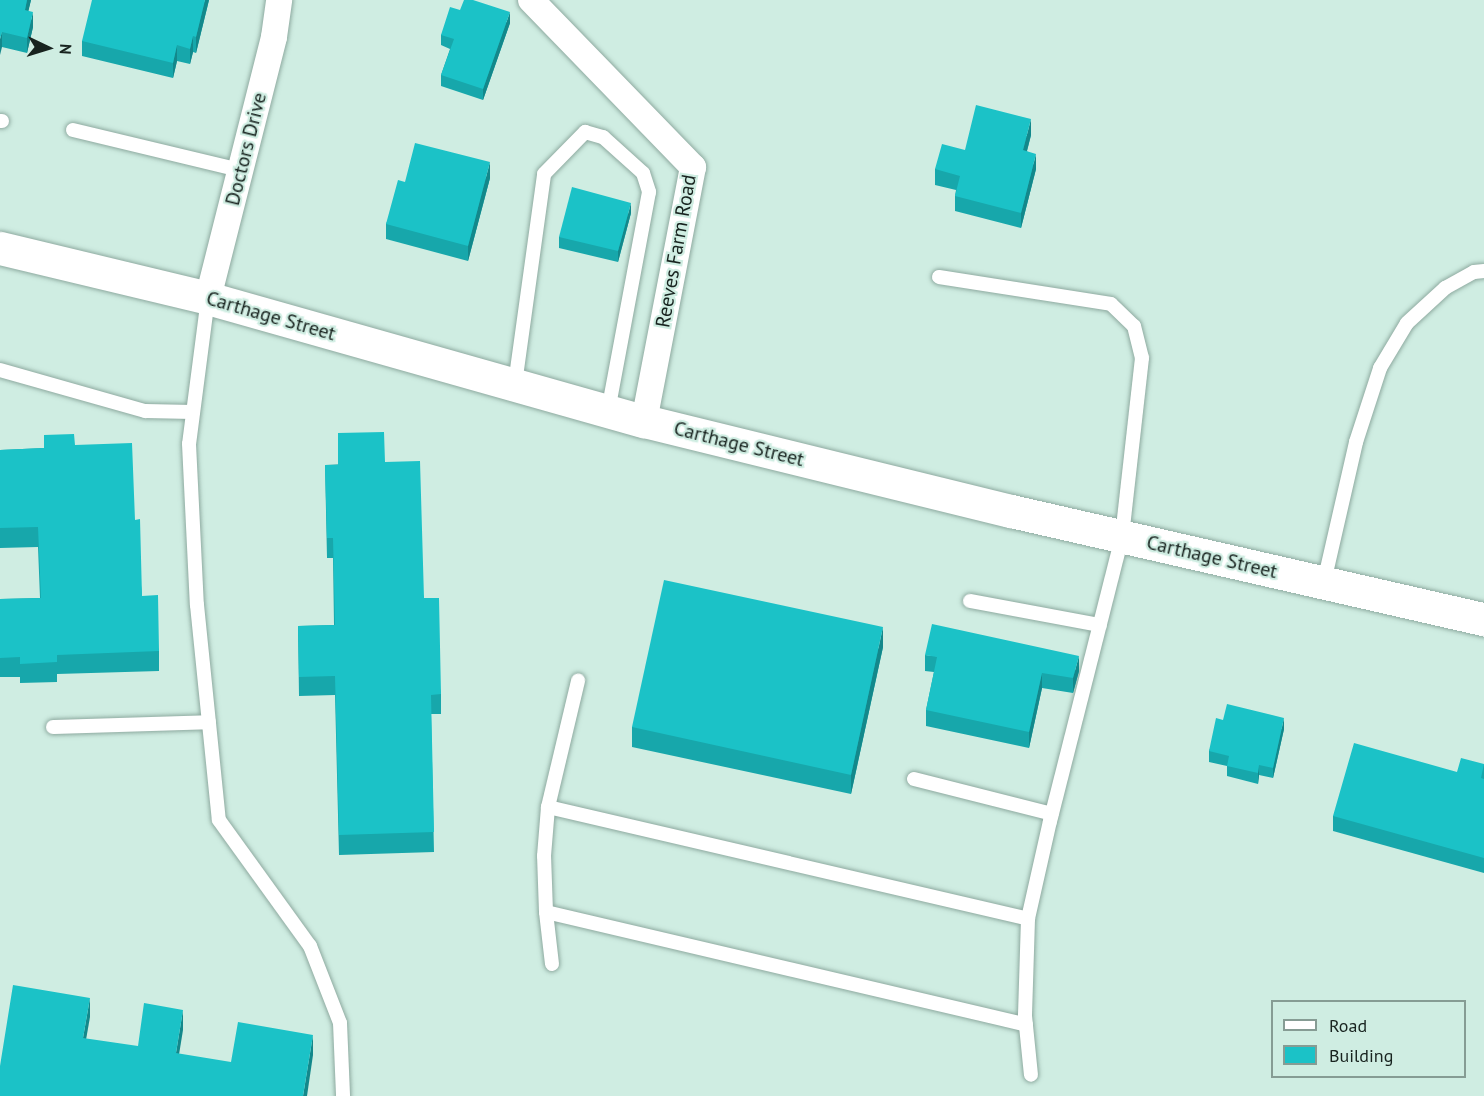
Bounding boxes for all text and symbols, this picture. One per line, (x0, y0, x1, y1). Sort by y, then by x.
north arrow (18, 18, 78, 78)
text: N (56, 43, 76, 55)
street label: Doctors Drive (220, 90, 272, 208)
street label: Reeves Farm Road (651, 173, 701, 329)
street label: Carthage Street (204, 286, 338, 346)
street label: Carthage Street (671, 416, 807, 472)
street label: Carthage Street (1144, 530, 1280, 584)
legend (1271, 1000, 1466, 1078)
text: Road (1329, 1014, 1367, 1037)
text: Building (1329, 1044, 1393, 1067)

